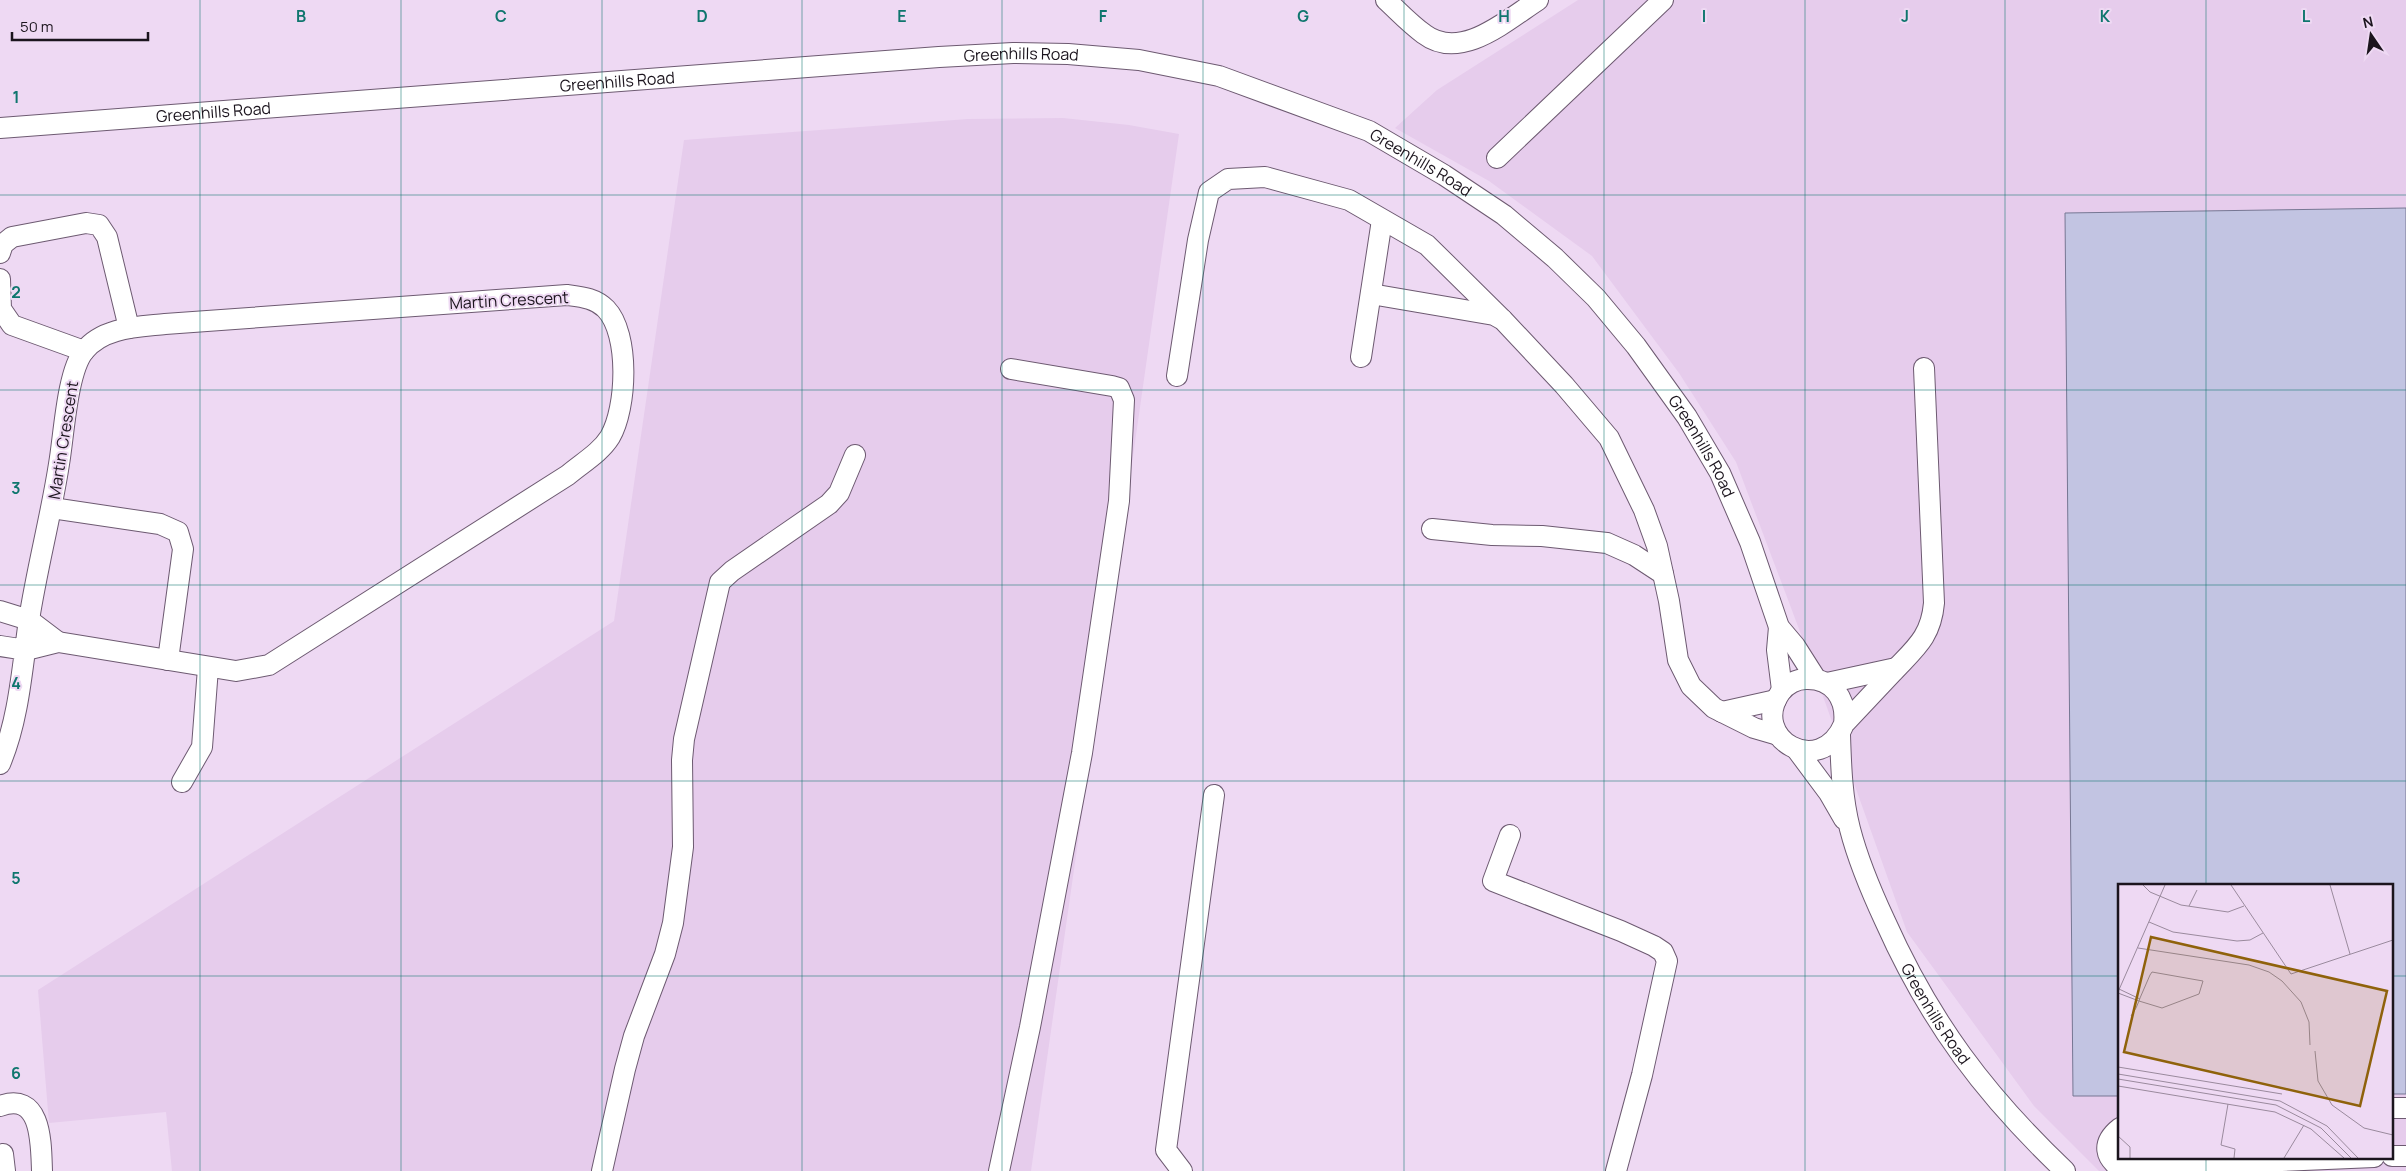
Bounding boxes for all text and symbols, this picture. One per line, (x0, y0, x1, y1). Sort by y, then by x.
text: B (296, 5, 306, 27)
text: C (495, 5, 507, 27)
text: D (696, 5, 708, 27)
text: E (897, 5, 907, 27)
text: F (1099, 5, 1108, 27)
text: G (1297, 5, 1309, 27)
text: H (1498, 5, 1510, 27)
text: I (1702, 5, 1706, 27)
text: J (1901, 5, 1909, 27)
text: K (2100, 5, 2111, 27)
text: L (2302, 5, 2311, 27)
scale bar (12, 10, 149, 42)
north arrow (2346, 10, 2396, 60)
text: N (2361, 11, 2375, 32)
text: 50 m (20, 16, 54, 37)
street label: Greenhills Road (963, 42, 1080, 67)
street label: Greenhills Road (559, 66, 676, 97)
text: 1 (12, 86, 20, 108)
street label: Greenhills Road (155, 97, 272, 127)
street label: Greenhills Road (1366, 123, 1476, 201)
text: 2 (11, 281, 21, 303)
street label: Martin Crescent (449, 286, 569, 314)
street label: Martin Crescent (43, 379, 83, 501)
street label: Greenhills Road (1664, 390, 1740, 501)
text: 3 (11, 477, 21, 499)
text: 4 (11, 672, 21, 694)
text: 5 (11, 867, 21, 889)
inset map (2118, 884, 2394, 1158)
street label: Greenhills Road (1896, 959, 1976, 1069)
text: 6 (11, 1062, 21, 1084)

